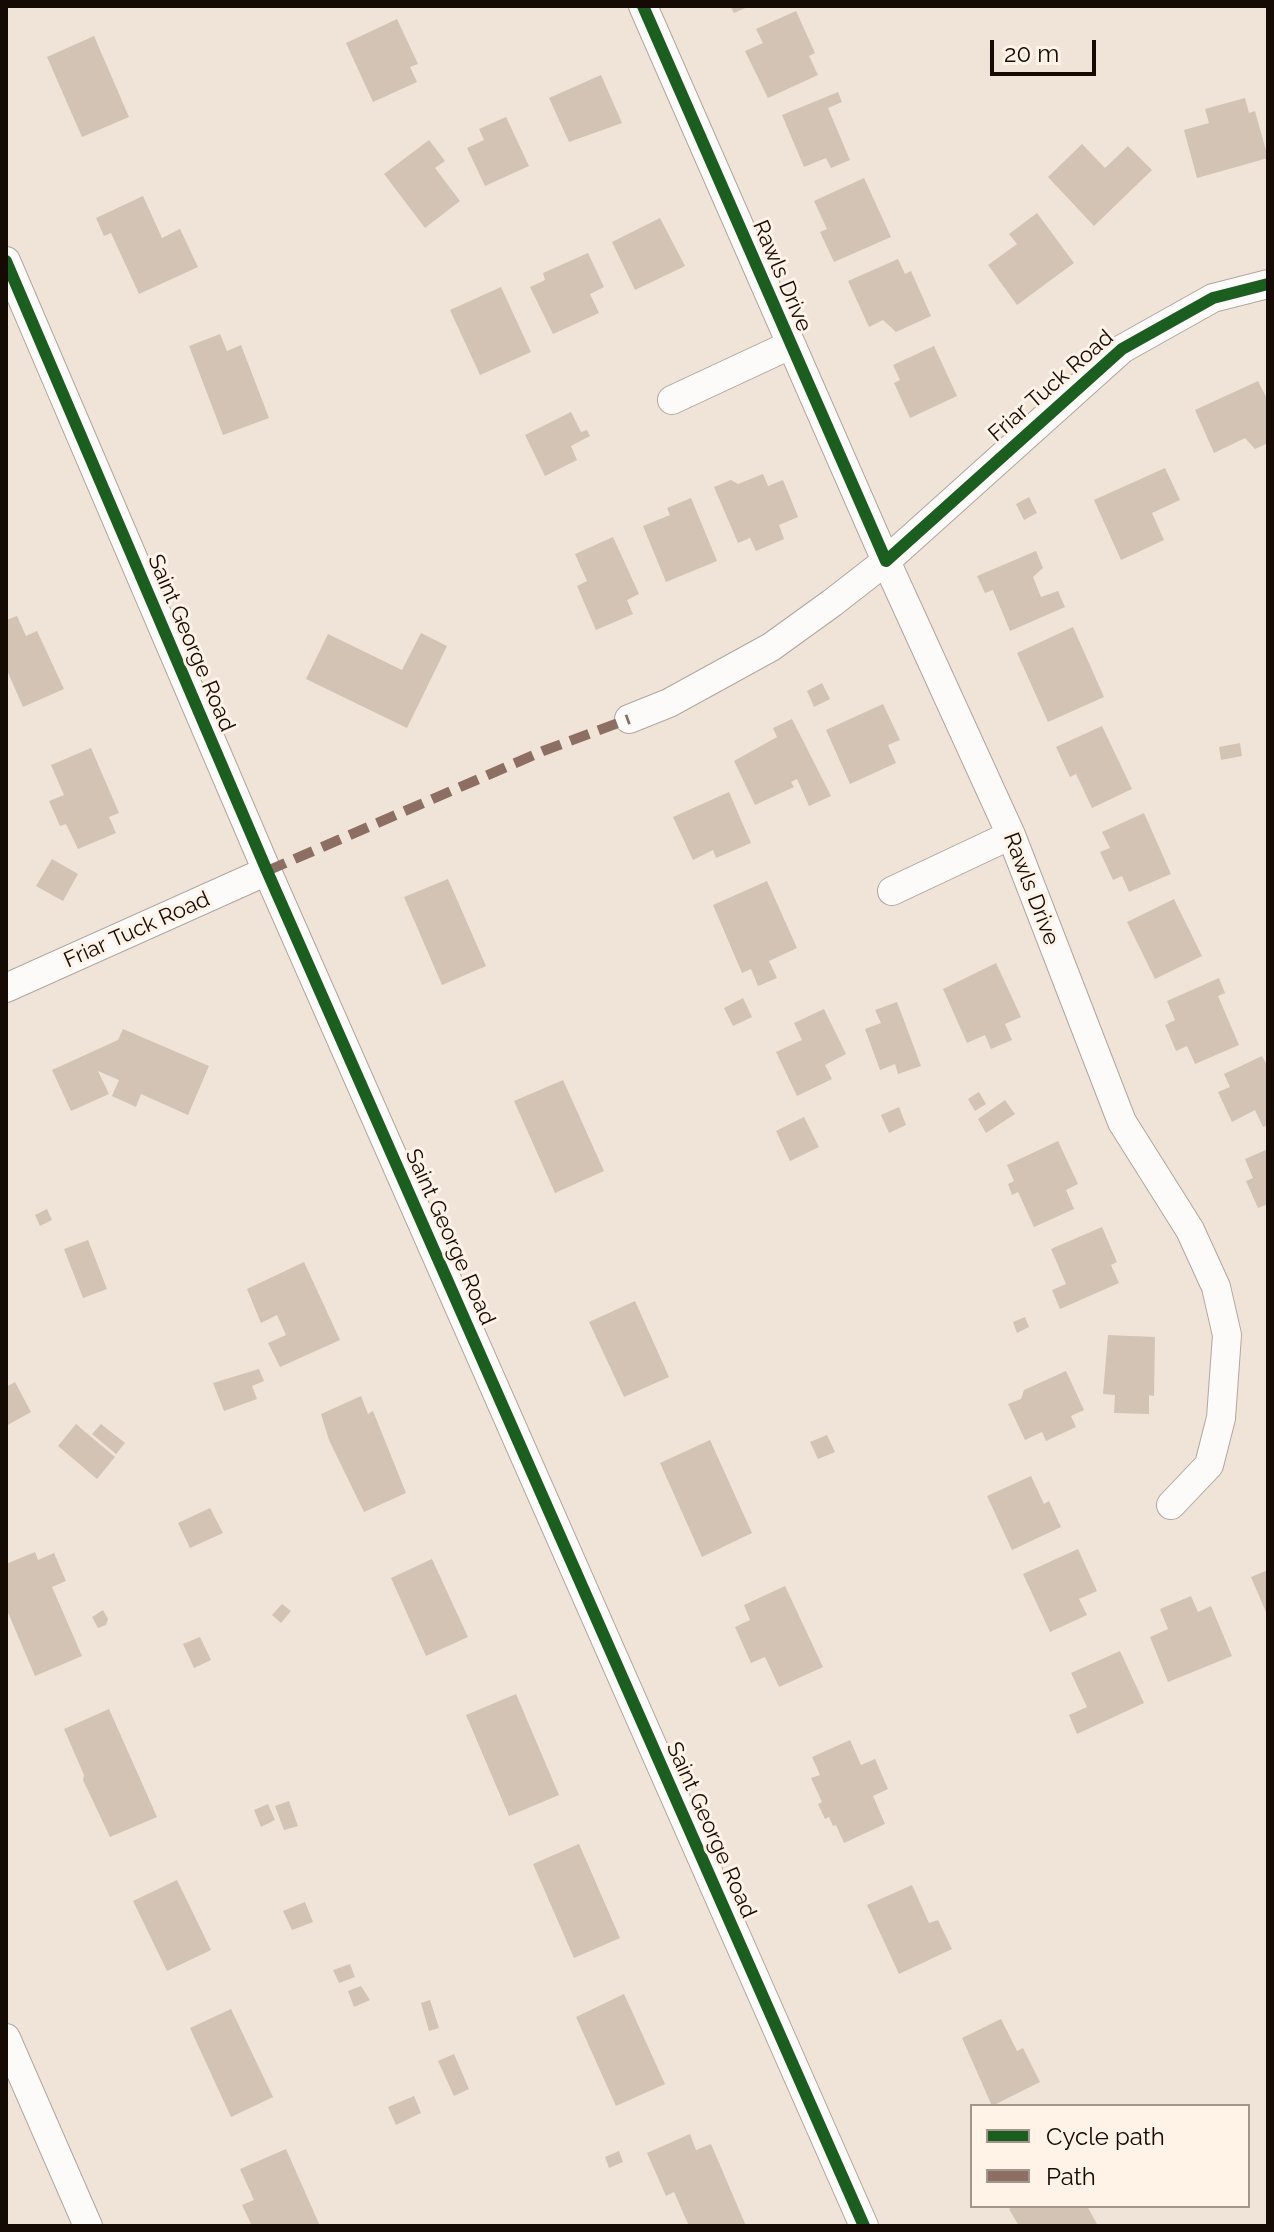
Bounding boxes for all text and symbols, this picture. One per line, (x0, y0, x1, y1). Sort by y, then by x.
scale bar (994, 24, 1100, 74)
text: 20 m (1004, 39, 1059, 68)
street label: Rawls Drive (747, 216, 817, 336)
street label: Friar Tuck Road (983, 325, 1119, 447)
street label: Saint George Road (142, 550, 240, 736)
street label: Rawls Drive (997, 829, 1065, 949)
street label: Friar Tuck Road (60, 886, 214, 974)
street label: Saint George Road (399, 1145, 501, 1329)
street label: Saint George Road (660, 1738, 762, 1922)
legend (970, 2104, 1250, 2208)
text: Cycle path (1046, 2122, 1165, 2151)
text: Path (1046, 2162, 1096, 2191)

